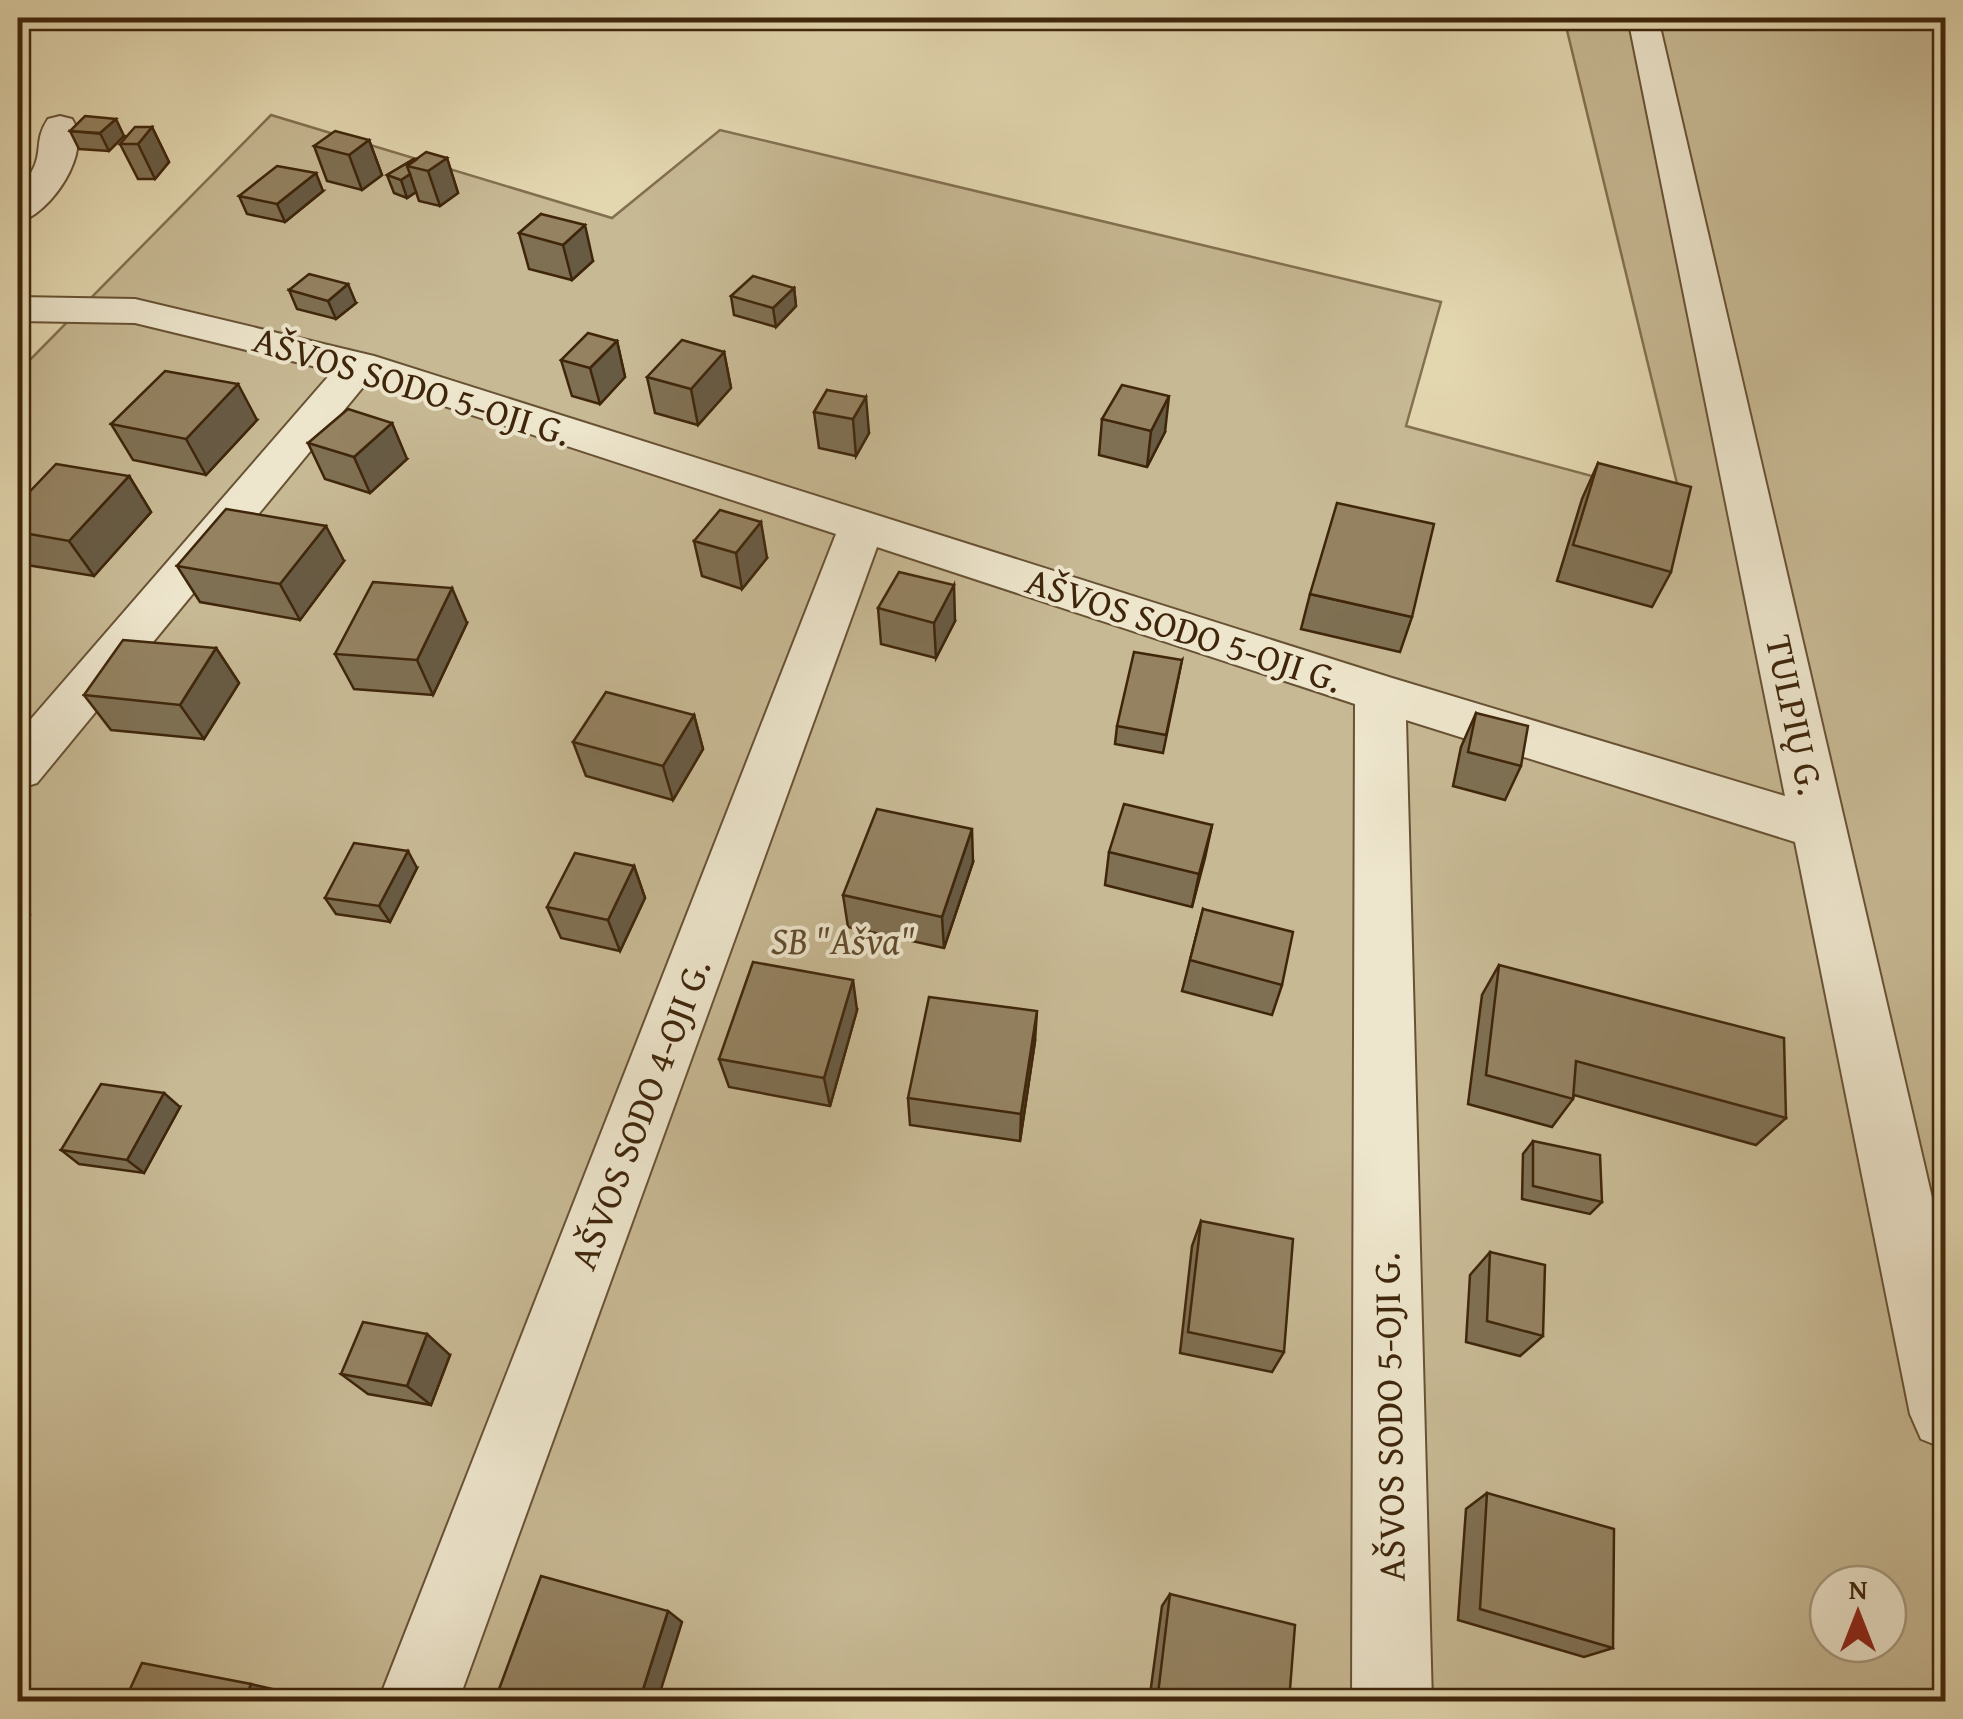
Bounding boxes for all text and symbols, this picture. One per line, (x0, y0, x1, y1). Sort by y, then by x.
street label: AŠVOS SODO 5-OJI G. (247, 310, 578, 460)
street label: AŠVOS SODO 5-OJI G. (1019, 552, 1350, 707)
street label: TULPIŲ G. (1752, 630, 1840, 800)
park label: SB "Ašva" (771, 912, 915, 968)
street label: AŠVOS SODO 4-OJI G. (554, 950, 724, 1277)
street label: AŠVOS SODO 5-OJI G. (1357, 1252, 1419, 1582)
north arrow (1808, 1564, 1908, 1664)
text: N (1849, 1568, 1868, 1609)

